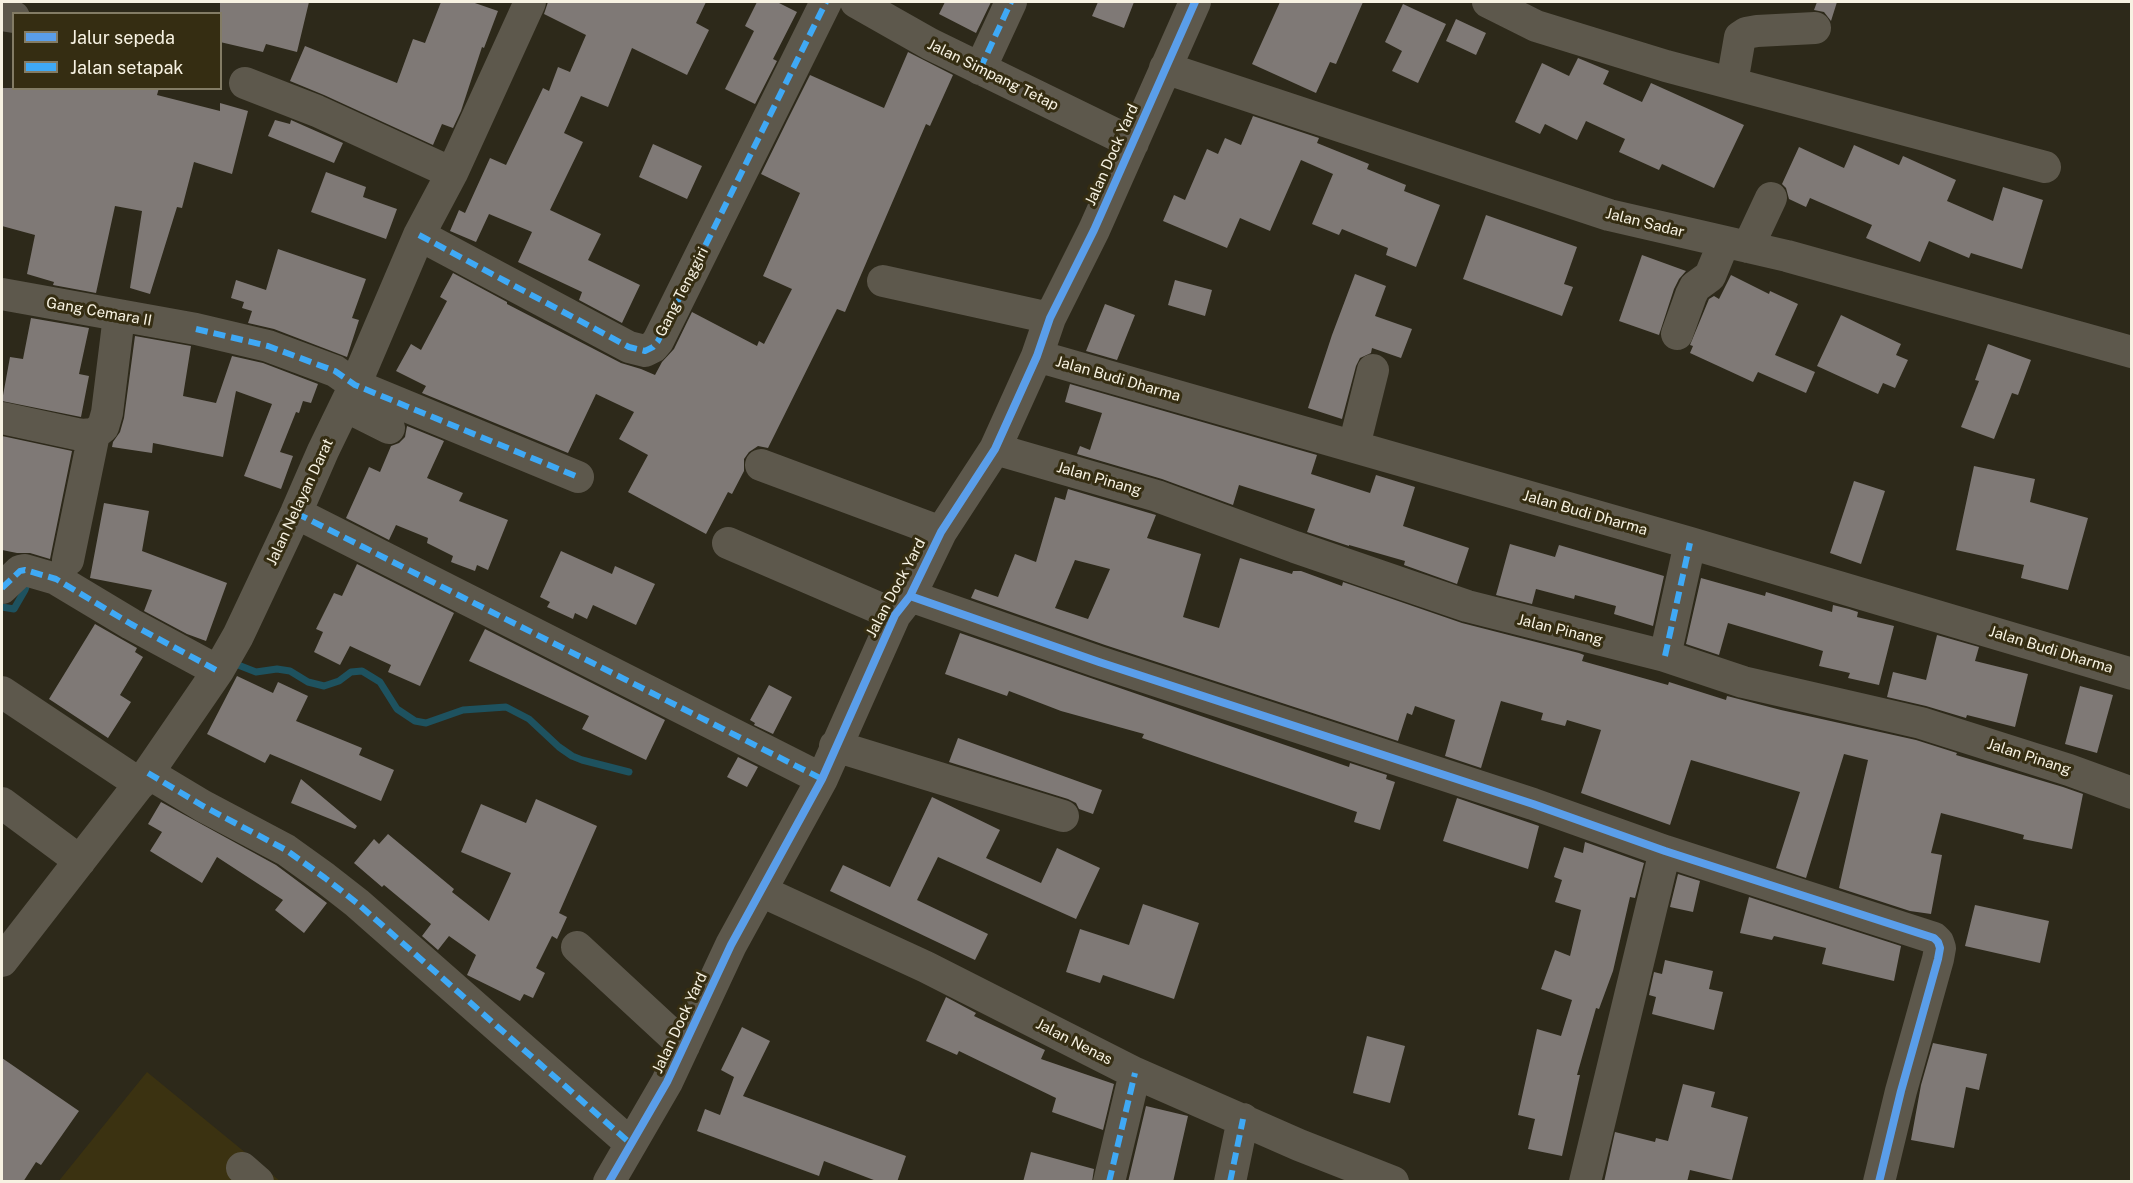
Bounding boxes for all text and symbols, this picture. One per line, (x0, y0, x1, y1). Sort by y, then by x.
legend (12, 12, 222, 90)
text: Jalur sepeda (70, 27, 175, 48)
street label: Jalan Simpang Tetap (924, 35, 1062, 115)
text: Jalan setapak (70, 57, 183, 78)
street label: Jalan Dock Yard (1082, 101, 1142, 209)
street label: Jalan Sadar (1604, 205, 1686, 241)
street label: Gang Tenggiri (652, 244, 712, 340)
street label: Gang Cemara II (45, 294, 153, 330)
street label: Jalan Budi Dharma (1054, 353, 1182, 405)
street label: Jalan Nelayan Darat (263, 436, 337, 568)
street label: Jalan Pinang (1054, 458, 1144, 500)
street label: Jalan Budi Dharma (1521, 487, 1649, 539)
street label: Jalan Dock Yard (862, 536, 930, 640)
street label: Jalan Pinang (1515, 611, 1605, 649)
street label: Jalan Budi Dharma (1987, 623, 2115, 677)
street label: Jalan Pinang (1985, 735, 2073, 779)
street label: Jalan Dock Yard (649, 970, 711, 1076)
street label: Jalan Nenas (1033, 1015, 1115, 1069)

